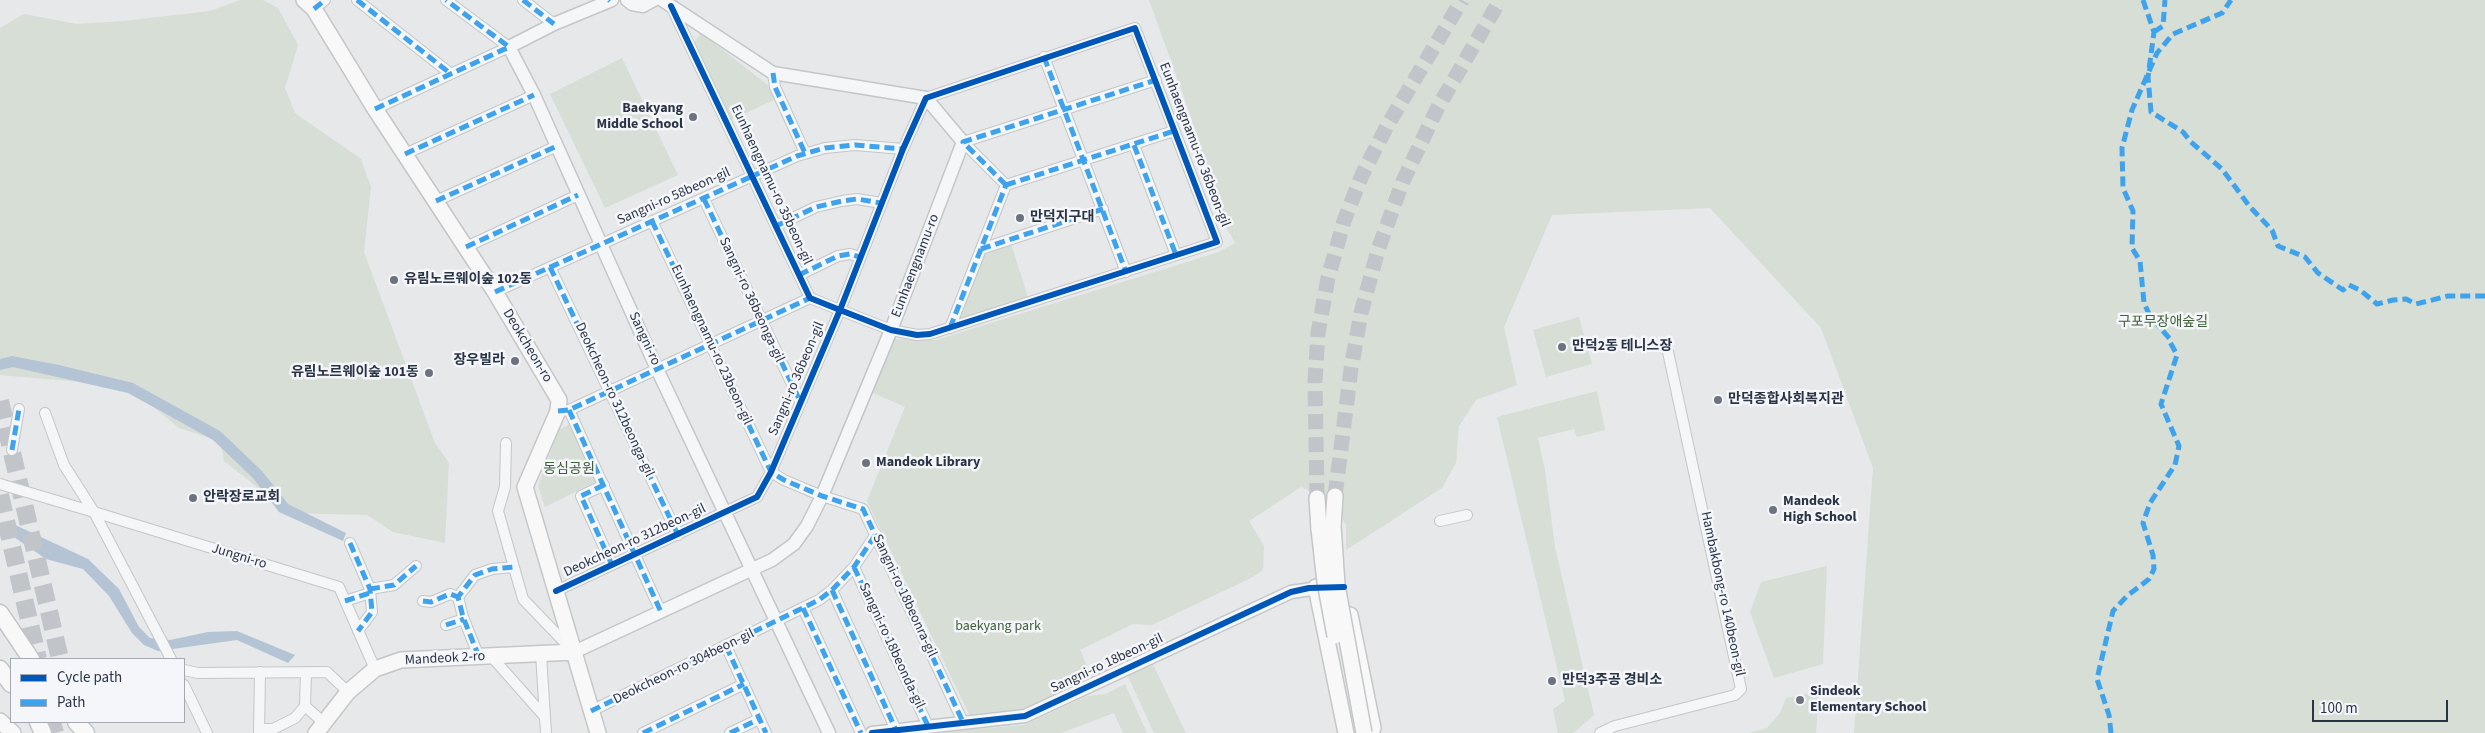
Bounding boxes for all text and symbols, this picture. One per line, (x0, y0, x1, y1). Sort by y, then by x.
street label: Eunhaengnamu-ro 36beon-gil (1155, 60, 1233, 230)
place label: Baekyang Middle School (596, 101, 683, 134)
street label: Eunhaengnamu-ro 35beon-gil (726, 102, 816, 268)
marker: Baekyang Middle School (687, 111, 699, 123)
street label: Sangni-ro 58beon-gil (615, 164, 733, 230)
place label: 만덕지구대 (1030, 210, 1094, 226)
street label: Eunhaengnamu-ro (889, 212, 943, 320)
marker: 만덕지구대 (1014, 212, 1026, 224)
street label: Sangni-ro 36beonga-gil (715, 235, 787, 365)
street label: Eunhaengnamu-ro 23beon-gil (666, 262, 756, 428)
place label: 유림노르웨이숲 102동 (404, 272, 532, 288)
marker: 유림노르웨이숲 102동 (388, 274, 400, 286)
street label: Deokcheon-ro (499, 306, 555, 386)
street label: Sangni-ro (624, 310, 664, 368)
park label: 구포무장애숲길 (2118, 315, 2208, 331)
street label: Deokcheon-ro 312beonga-gil (571, 320, 657, 480)
street label: Sangni-ro 36beon-gil (765, 320, 829, 438)
place label: 만덕2동 테니스장 (1572, 339, 1672, 355)
marker: 만덕2동 테니스장 (1556, 341, 1568, 353)
place label: 장우빌라 (453, 353, 505, 369)
marker: 장우빌라 (509, 355, 521, 367)
place label: 유림노르웨이숲 101동 (291, 365, 419, 381)
marker: 유림노르웨이숲 101동 (423, 367, 435, 379)
place label: 만덕종합사회복지관 (1728, 392, 1844, 408)
marker: 만덕종합사회복지관 (1712, 394, 1724, 406)
place label: Mandeok Library (876, 455, 980, 471)
marker: Mandeok Library (860, 457, 872, 469)
park label: 동심공원 (543, 462, 595, 478)
place label: 안락장로교회 (203, 490, 280, 506)
marker: 안락장로교회 (187, 492, 199, 504)
place label: Mandeok High School (1783, 494, 1856, 526)
street label: Deokcheon-ro 312beon-gil (561, 501, 709, 581)
marker: Mandeok High School (1767, 504, 1779, 516)
street label: Hambakbong-ro 140beon-gil (1696, 510, 1748, 678)
street label: Sangni-ro 18beonra-gil (868, 532, 940, 660)
street label: Jungni-ro (209, 541, 269, 573)
street label: Sangni-ro 18beonda-gil (854, 580, 928, 712)
park label: baekyang park (955, 619, 1041, 635)
street label: Deokcheon-ro 304beon-gil (611, 626, 757, 708)
street label: Sangni-ro 18beon-gil (1048, 631, 1166, 697)
street label: Mandeok 2-ro (404, 649, 486, 669)
legend (10, 658, 185, 723)
text: Cycle path (57, 667, 122, 688)
place label: 만덕3주공 경비소 (1562, 673, 1662, 689)
marker: 만덕3주공 경비소 (1546, 675, 1558, 687)
place label: Sindeok Elementary School (1810, 684, 1926, 716)
scale bar (2315, 690, 2451, 722)
text: Path (57, 692, 85, 713)
marker: Sindeok Elementary School (1794, 694, 1806, 706)
text: 100 m (2320, 698, 2358, 719)

